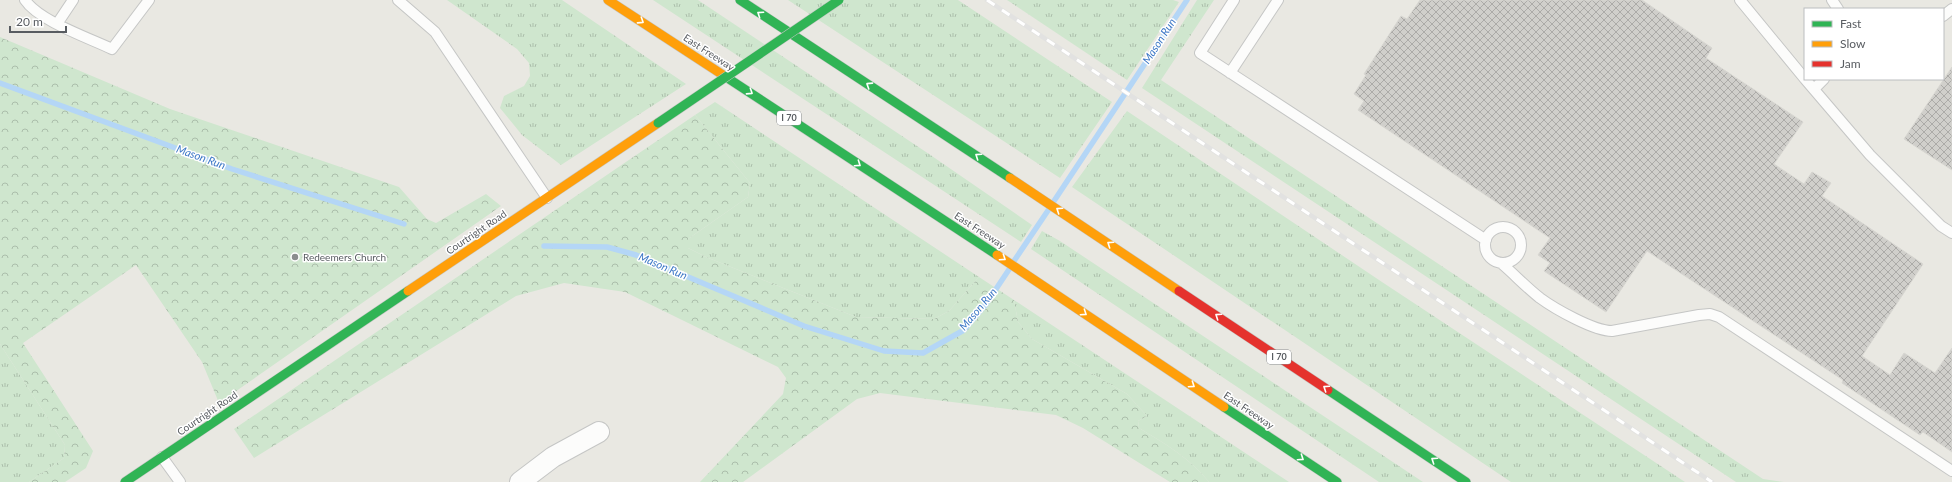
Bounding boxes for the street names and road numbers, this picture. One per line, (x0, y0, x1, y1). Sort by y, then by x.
street label: East Freeway (681, 31, 737, 73)
road number: I 70 (777, 111, 801, 125)
street label: Courtright Road (444, 207, 508, 257)
street label: East Freeway (952, 209, 1008, 251)
road number: I 70 (1267, 350, 1291, 364)
street label: Courtright Road (175, 388, 239, 438)
street label: East Freeway (1222, 389, 1277, 432)

